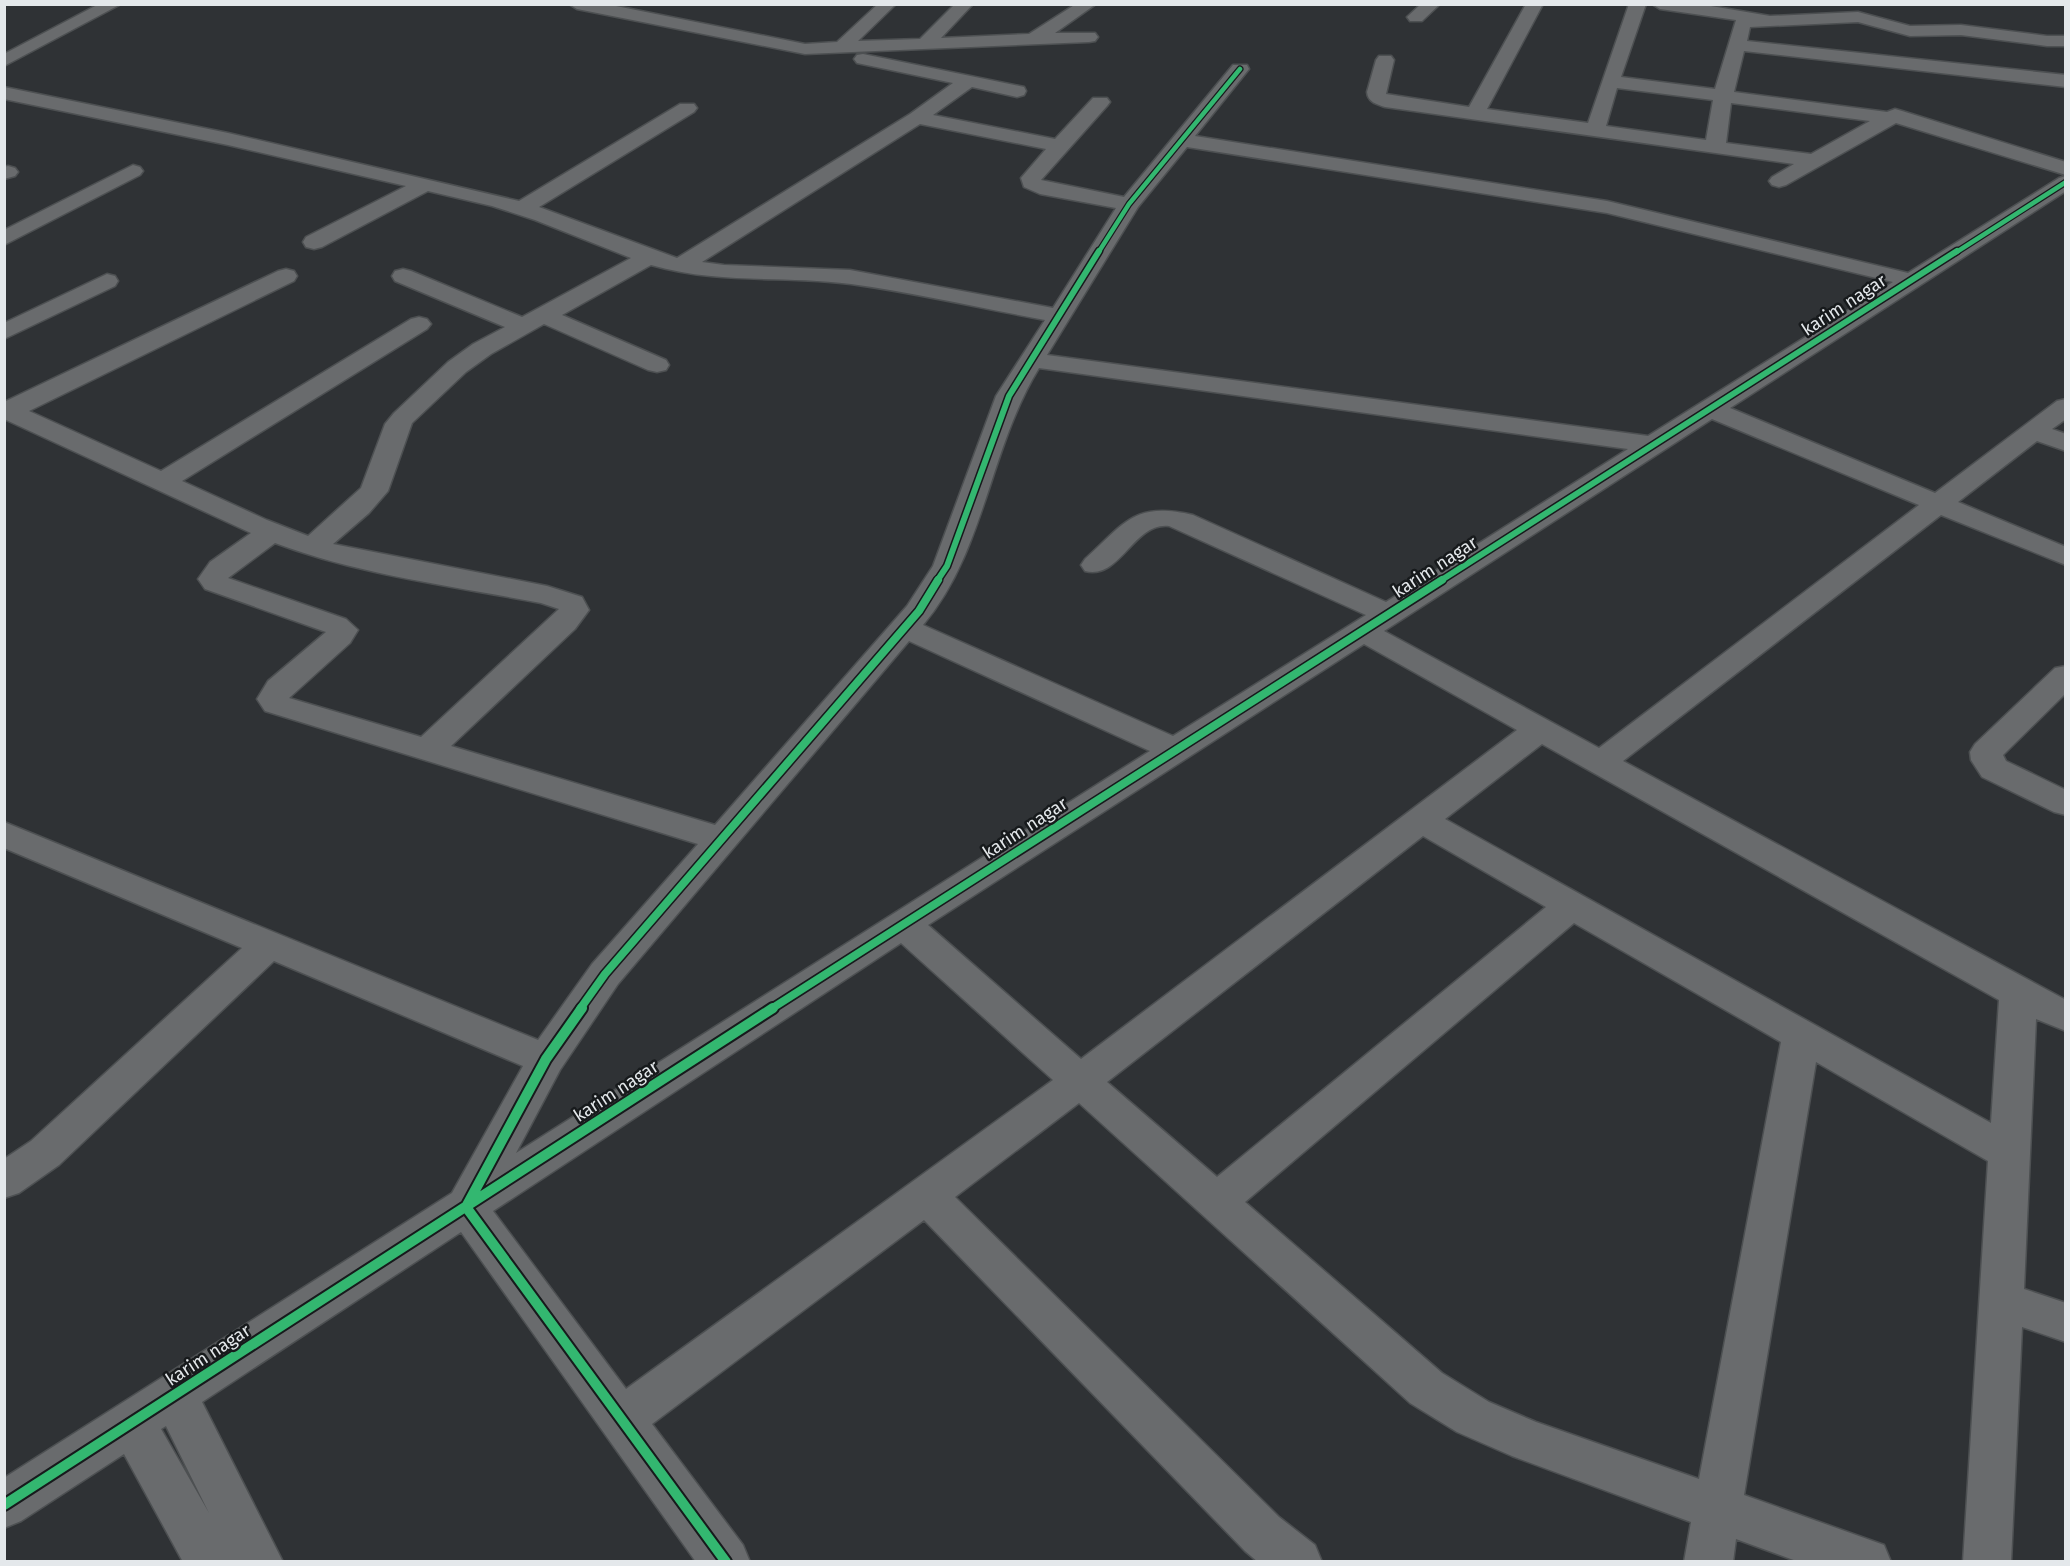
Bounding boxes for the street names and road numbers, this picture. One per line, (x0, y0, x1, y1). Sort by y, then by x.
street label: karim nagar (1797, 269, 1891, 341)
street label: karim nagar (1388, 531, 1482, 603)
street label: karim nagar (978, 792, 1072, 864)
street label: karim nagar (569, 1055, 663, 1127)
street label: karim nagar (161, 1319, 255, 1391)

